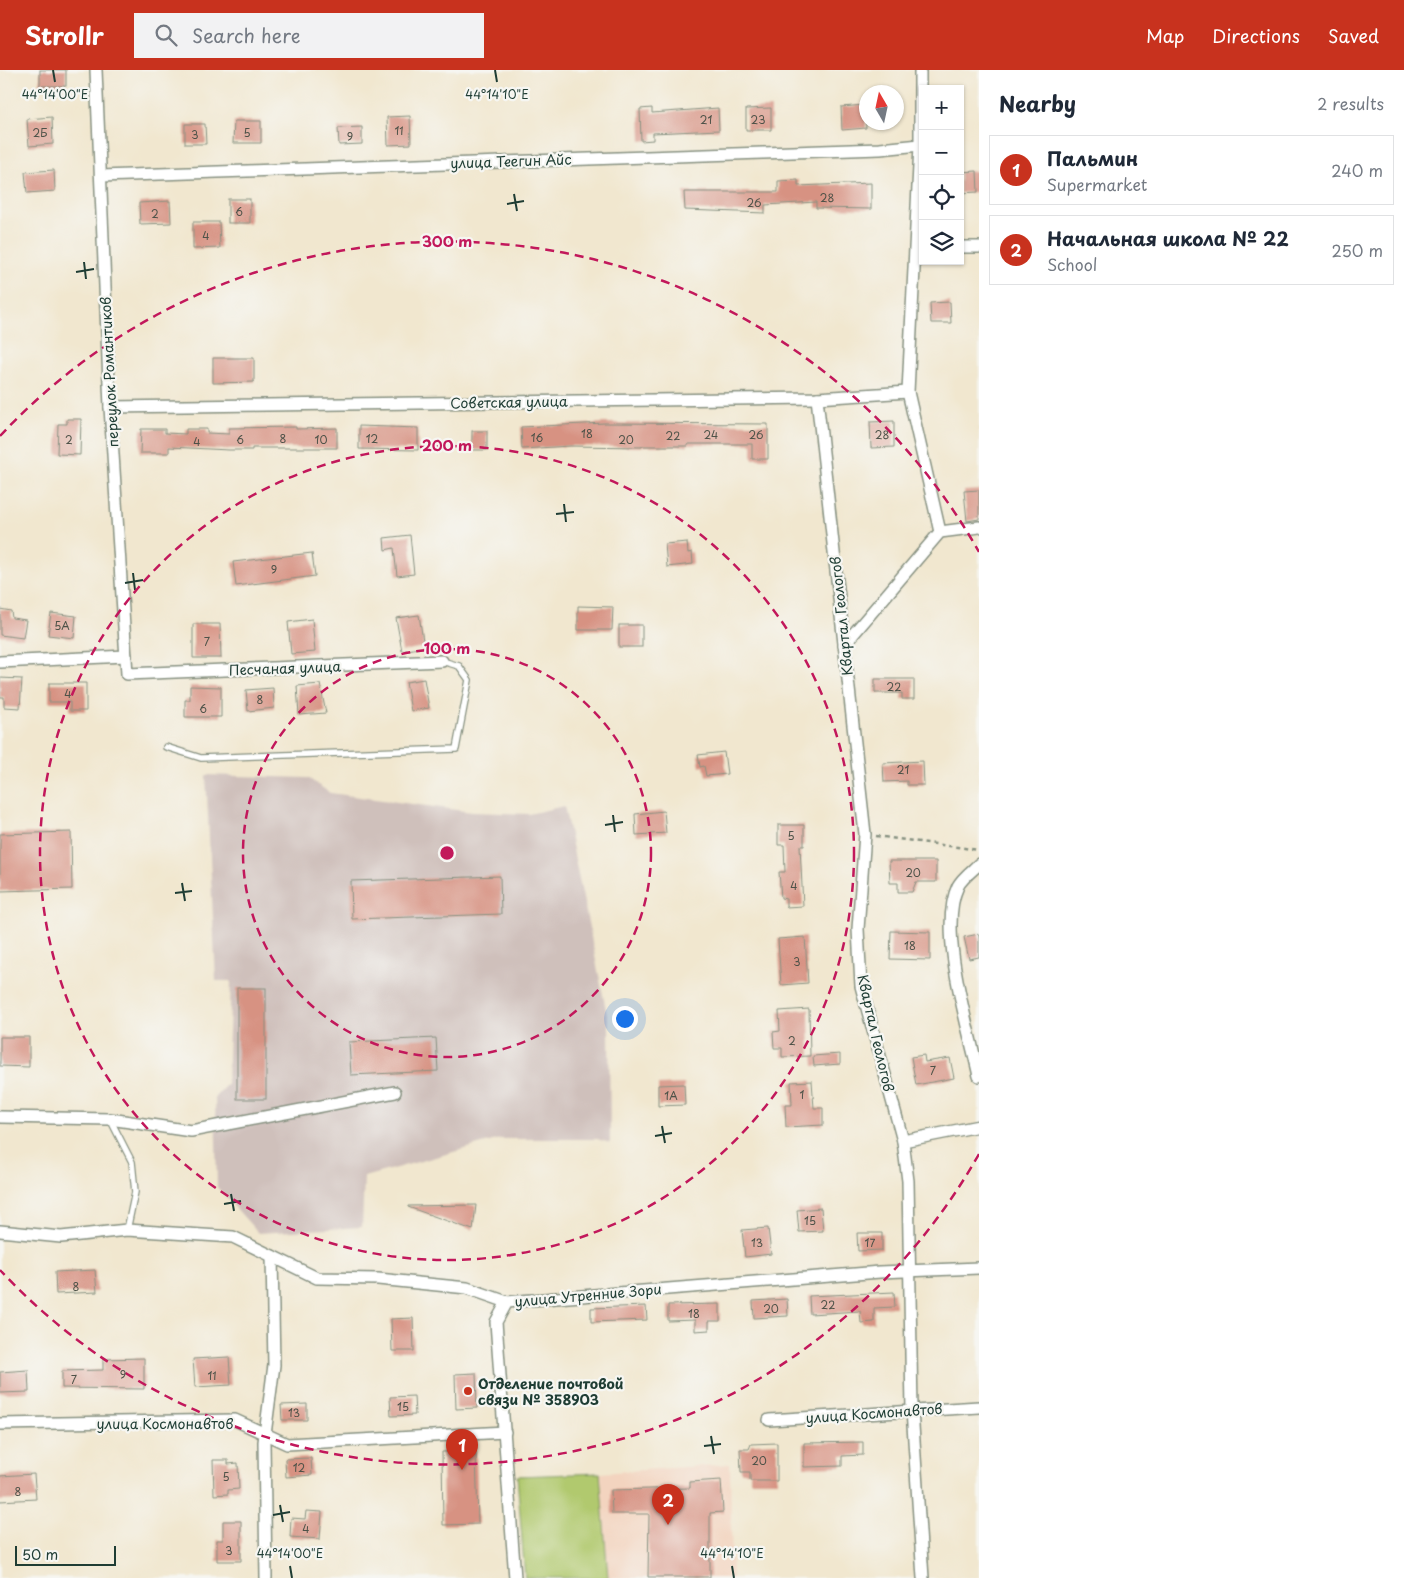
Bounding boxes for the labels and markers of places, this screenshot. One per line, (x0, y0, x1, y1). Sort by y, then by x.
centre of rings (438, 844, 456, 862)
place label: Отделение почтовой связи № 358903 (478, 1373, 624, 1410)
marker: Отделение почтовой связи № 358903 (462, 1385, 474, 1397)
pin: 1 (446, 1429, 478, 1470)
pin: 2 (652, 1484, 684, 1525)

